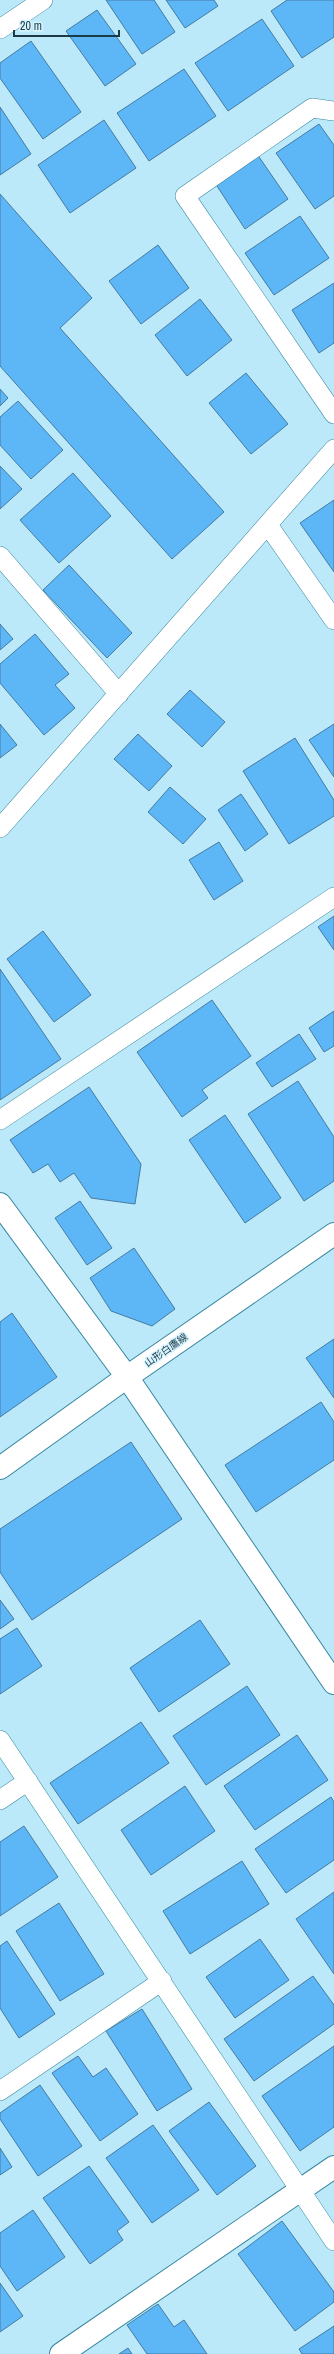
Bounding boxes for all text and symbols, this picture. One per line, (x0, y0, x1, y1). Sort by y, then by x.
scale bar (14, 12, 119, 38)
text: 20 m (20, 18, 42, 34)
street label: 山形白鷹線 (142, 1330, 190, 1370)

